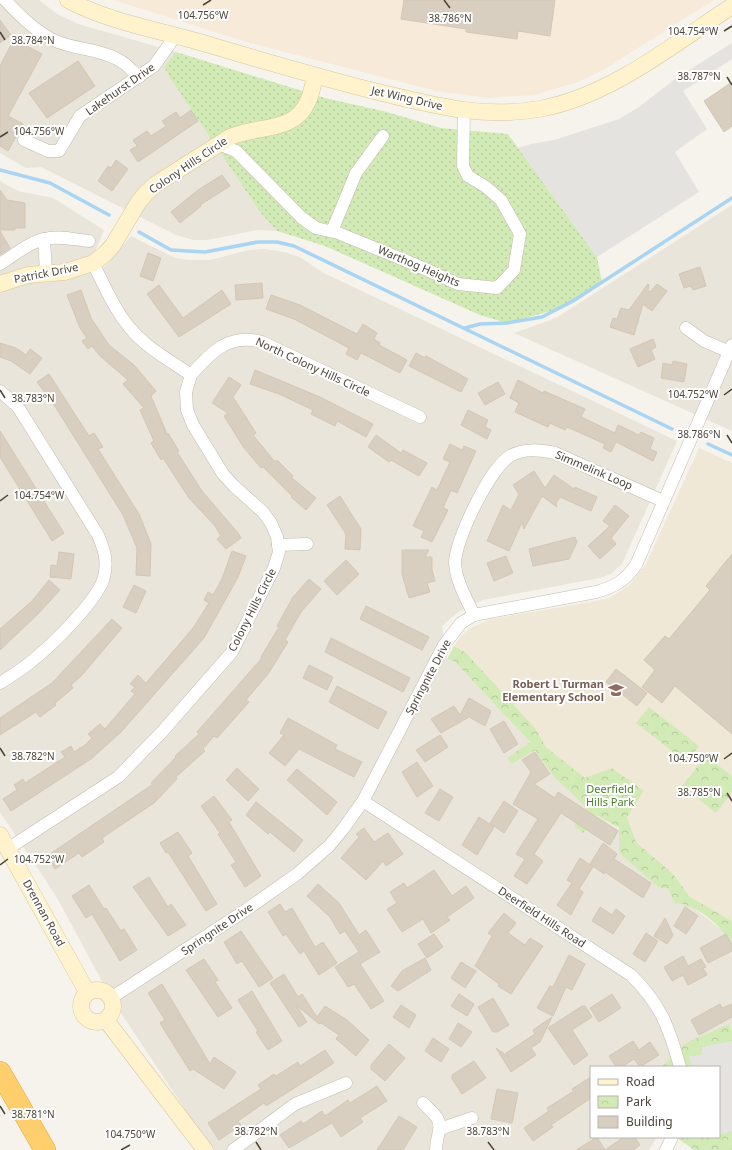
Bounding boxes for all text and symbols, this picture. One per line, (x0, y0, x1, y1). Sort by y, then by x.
text: 104.756°W (178, 8, 229, 22)
text: 38.786°N (428, 11, 472, 25)
text: 104.754°W (668, 24, 719, 38)
text: 38.784°N (11, 33, 55, 47)
street label: Lakehurst Drive (82, 59, 157, 118)
text: 38.787°N (677, 69, 721, 83)
street label: Jet Wing Drive (369, 82, 444, 113)
text: 104.756°W (14, 124, 65, 138)
street label: Colony Hills Circle (146, 133, 230, 196)
street label: Warthog Heights (376, 241, 463, 290)
street label: Patrick Drive (12, 259, 79, 286)
street label: North Colony Hills Circle (253, 333, 373, 400)
text: 104.752°W (668, 387, 719, 401)
text: 38.783°N (11, 391, 55, 405)
text: 38.786°N (677, 427, 721, 441)
street label: Simmelink Loop (553, 446, 635, 493)
text: 104.754°W (14, 488, 65, 502)
street label: Colony Hills Circle (224, 566, 279, 654)
street label: Springnite Drive (401, 636, 454, 717)
place label: Robert L Turman Elementary School (502, 676, 604, 704)
school or university icon: Robert L Turman Elementary School (607, 681, 625, 699)
text: 38.782°N (11, 749, 55, 763)
text: 104.750°W (668, 751, 719, 765)
park label: Deerfield Hills Park (586, 781, 634, 809)
text: 38.785°N (677, 785, 721, 799)
text: 104.752°W (14, 852, 65, 866)
street label: Drennan Road (20, 877, 69, 949)
street label: Deerfield Hills Road (496, 883, 589, 951)
street label: Springnite Drive (178, 899, 256, 958)
legend (590, 1066, 720, 1138)
text: Road (626, 1073, 655, 1090)
text: Park (626, 1093, 652, 1110)
text: 38.781°N (11, 1107, 55, 1121)
text: Building (626, 1113, 673, 1130)
text: 38.782°N (234, 1124, 278, 1138)
text: 38.783°N (466, 1124, 510, 1138)
text: 104.750°W (105, 1127, 156, 1141)

